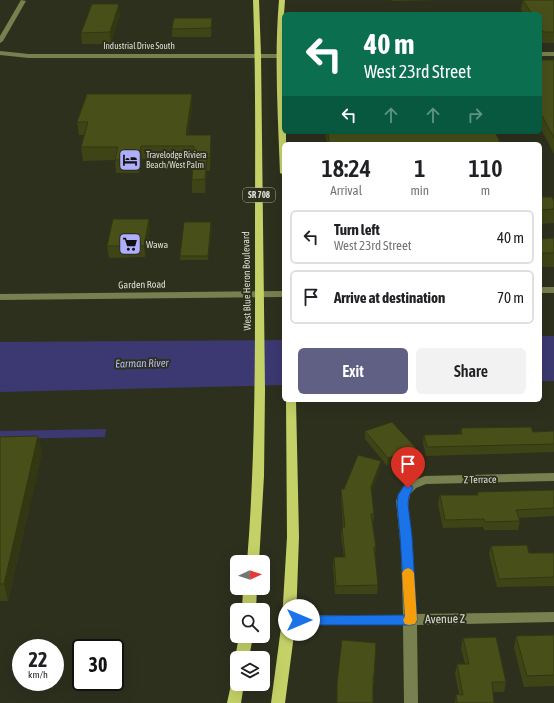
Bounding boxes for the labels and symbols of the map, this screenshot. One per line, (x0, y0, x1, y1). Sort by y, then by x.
street label: Industrial Drive South (103, 41, 175, 51)
hotel icon: Travelodge Riviera Beach/West Palm (117, 147, 143, 173)
place label: Travelodge Riviera Beach/West Palm (146, 150, 207, 170)
road number: SR 708 (243, 188, 275, 202)
supermarket icon: Wawa (117, 231, 143, 257)
street label: West Blue Heron Boulevard (240, 231, 253, 331)
place label: Wawa (146, 239, 168, 250)
street label: Garden Road (118, 279, 166, 290)
water label: Earman River (115, 357, 170, 369)
pin (391, 447, 425, 488)
street label: Z Terrace (464, 474, 497, 485)
north arrow (230, 555, 270, 595)
position arrow (278, 599, 320, 641)
street label: Avenue Z (425, 612, 466, 626)
speed limit sign: 30 (72, 639, 124, 691)

